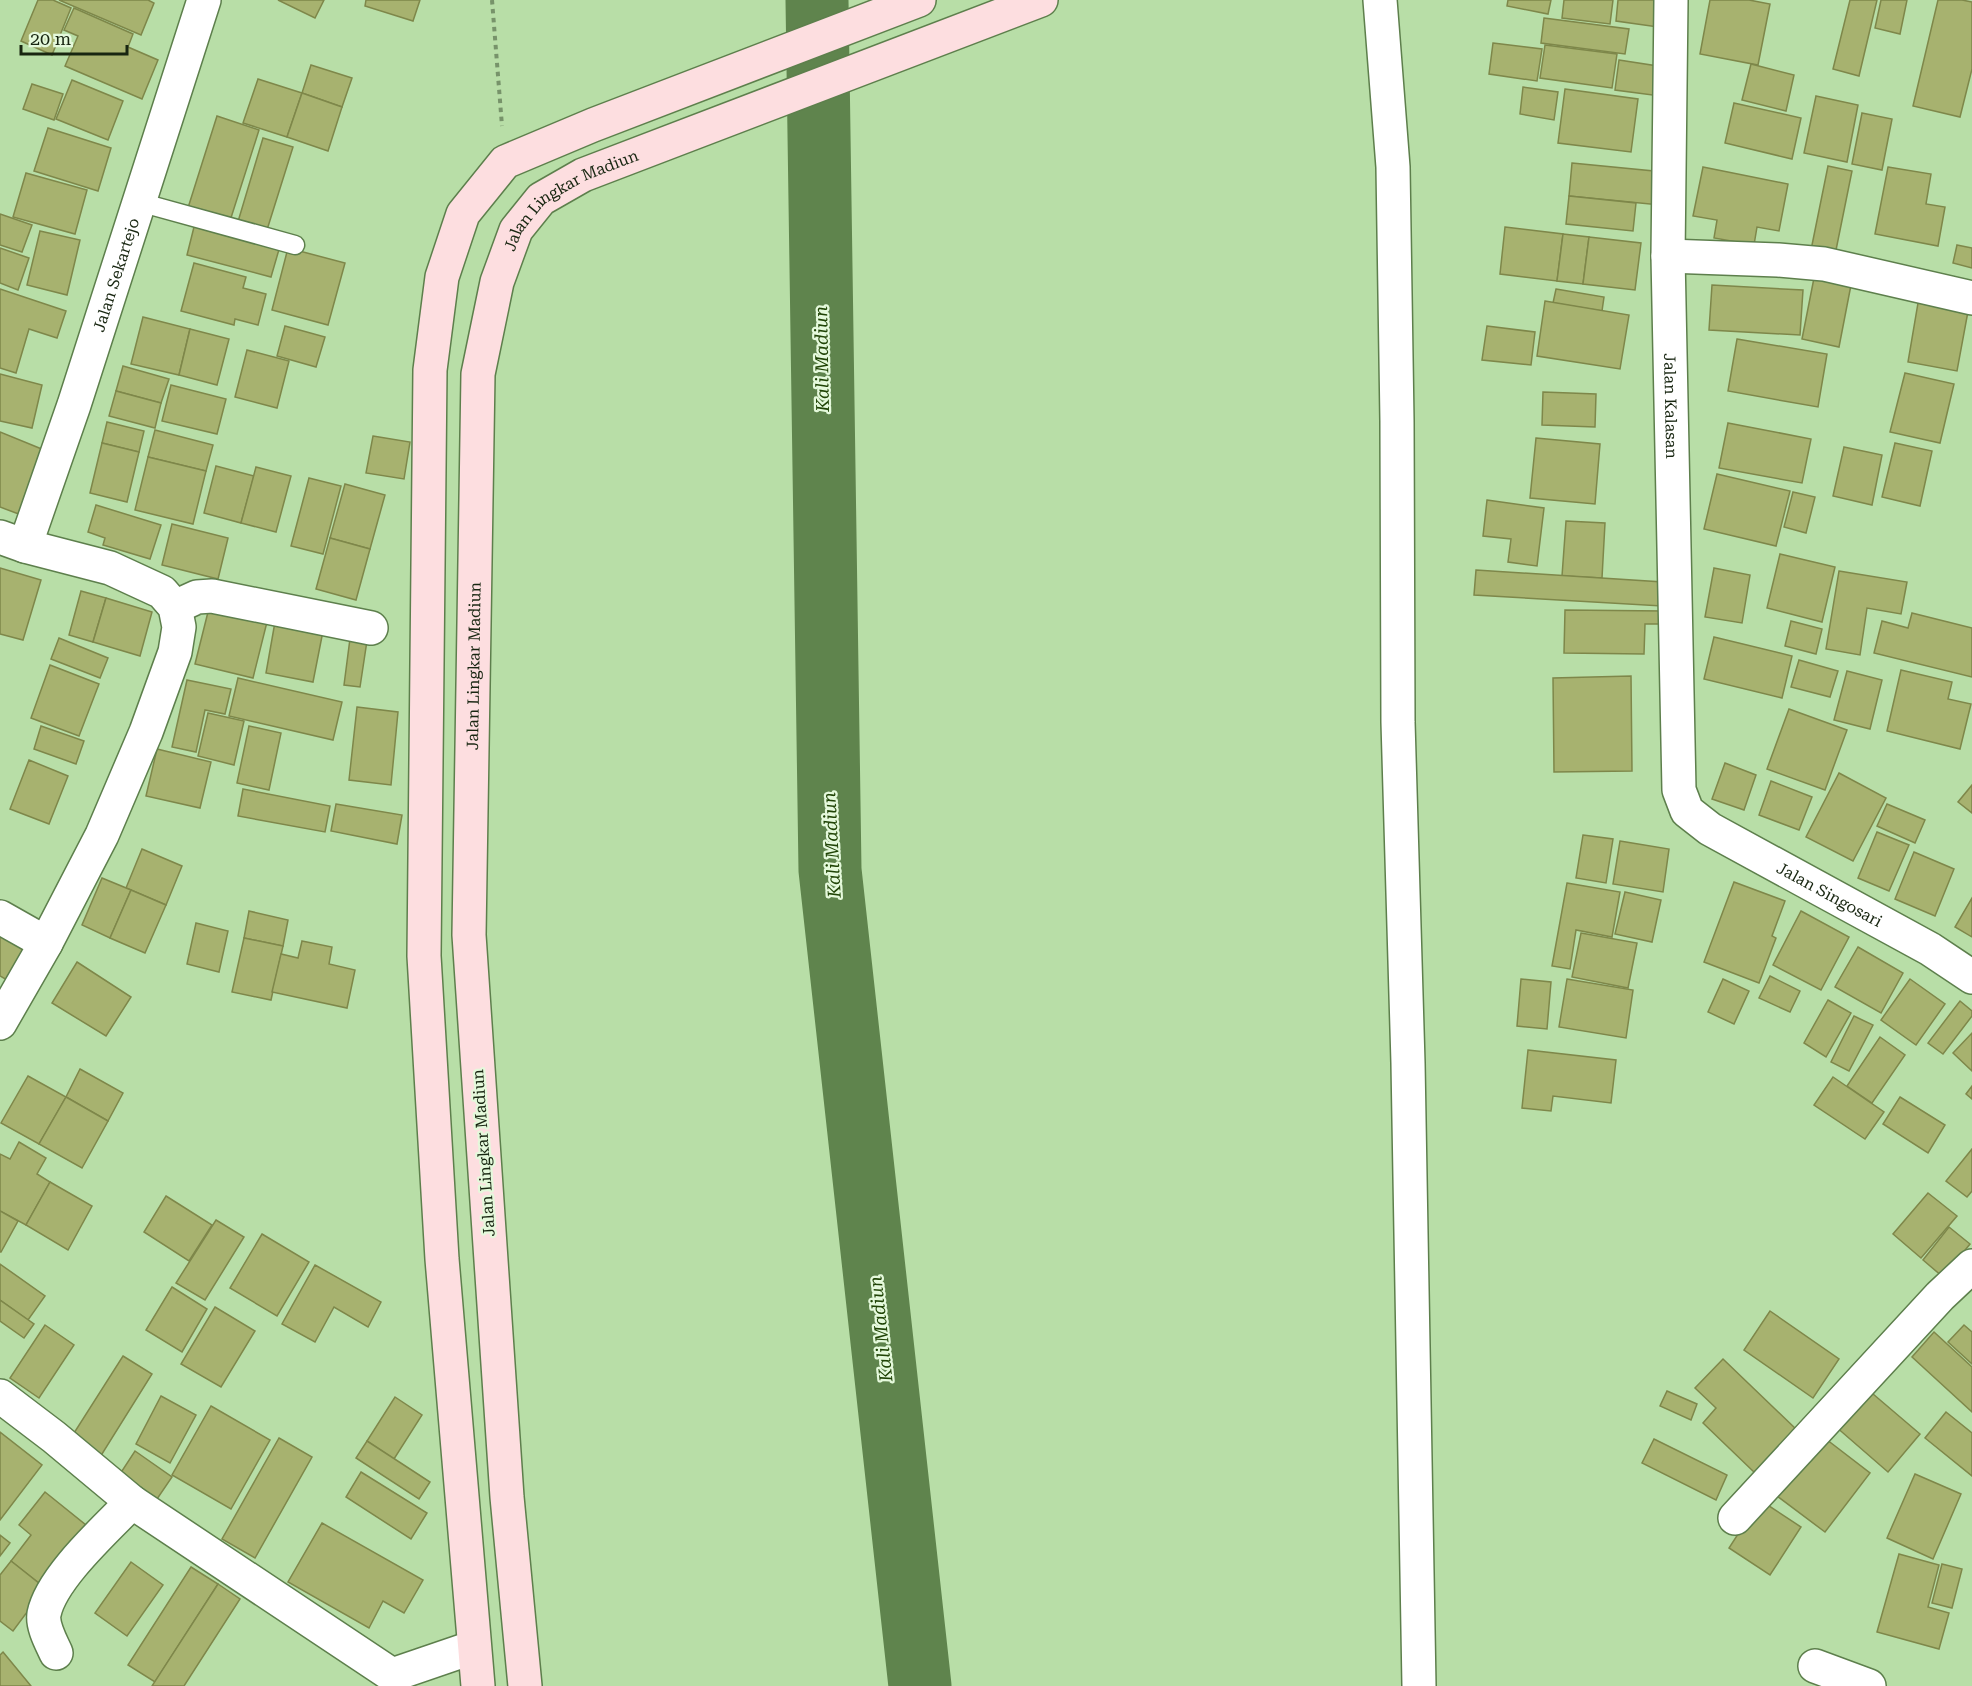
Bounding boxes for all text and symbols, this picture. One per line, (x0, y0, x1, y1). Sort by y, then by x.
scale bar (21, 18, 128, 56)
text: 20 m (30, 28, 71, 49)
street label: Jalan Lingkar Madiun (500, 146, 641, 254)
street label: Jalan Sekartejo (89, 215, 143, 334)
water label: Kali Madiun (810, 306, 833, 413)
street label: Jalan Kalasan (1660, 353, 1681, 459)
street label: Jalan Lingkar Madiun (463, 582, 485, 750)
water label: Kali Madiun (818, 792, 845, 899)
street label: Jalan Singosari (1773, 858, 1885, 931)
street label: Jalan Lingkar Madiun (468, 1069, 499, 1237)
water label: Kali Madiun (865, 1275, 897, 1384)

